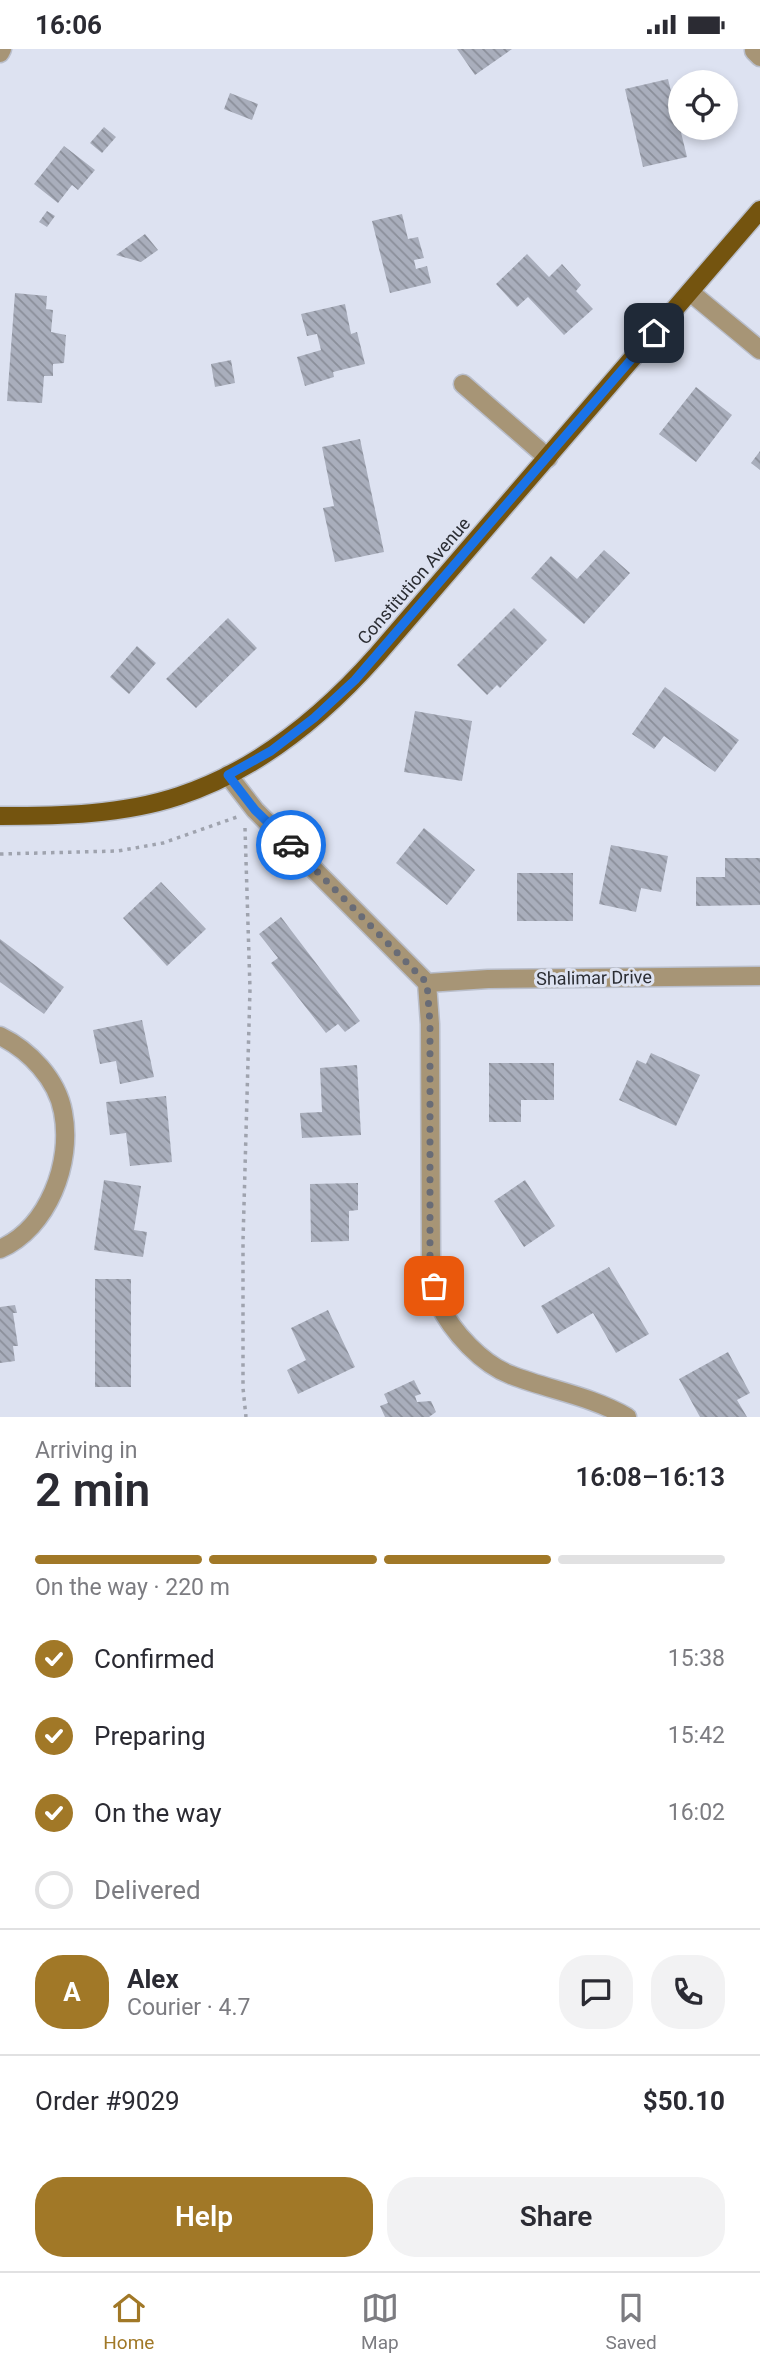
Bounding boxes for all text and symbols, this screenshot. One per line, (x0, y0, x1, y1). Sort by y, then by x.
text: 16:06 (35, 10, 102, 40)
map controls (668, 70, 738, 140)
button: locate (668, 70, 738, 140)
pin (624, 303, 684, 363)
icon: home (635, 314, 673, 352)
street label: Constitution Avenue (353, 513, 474, 648)
courier (256, 810, 326, 880)
icon: car (272, 826, 310, 864)
street label: Shalimar Drive (536, 966, 652, 989)
pin (404, 1256, 464, 1316)
icon: bag (415, 1267, 453, 1305)
text: Arriving in (35, 1437, 138, 1464)
text: 16:08–16:13 (575, 1462, 725, 1492)
text: 2 min (35, 1463, 150, 1517)
text: On the way · 220 m (35, 1574, 230, 1601)
icon: check (35, 1640, 73, 1678)
text: Confirmed (94, 1644, 215, 1674)
text: 15:38 (668, 1645, 725, 1672)
icon: check (35, 1717, 73, 1755)
text: Preparing (94, 1721, 206, 1751)
text: 15:42 (668, 1722, 725, 1749)
icon: check (35, 1794, 73, 1832)
text: On the way (94, 1798, 222, 1828)
text: 16:02 (668, 1799, 725, 1826)
text: Delivered (94, 1875, 201, 1905)
button: chat (559, 1955, 633, 2029)
button: phone (651, 1955, 725, 2029)
text: Alex (127, 1964, 179, 1994)
text: A (63, 1977, 81, 2007)
text: Courier · 4.7 (127, 1994, 250, 2021)
text: Order #9029 (35, 2086, 180, 2116)
text: $50.10 (643, 2086, 725, 2116)
button: Help (35, 2177, 373, 2257)
button: Share (387, 2177, 725, 2257)
tab: Home (103, 2289, 154, 2354)
tab: Map (361, 2289, 399, 2354)
tab: Saved (605, 2289, 657, 2354)

